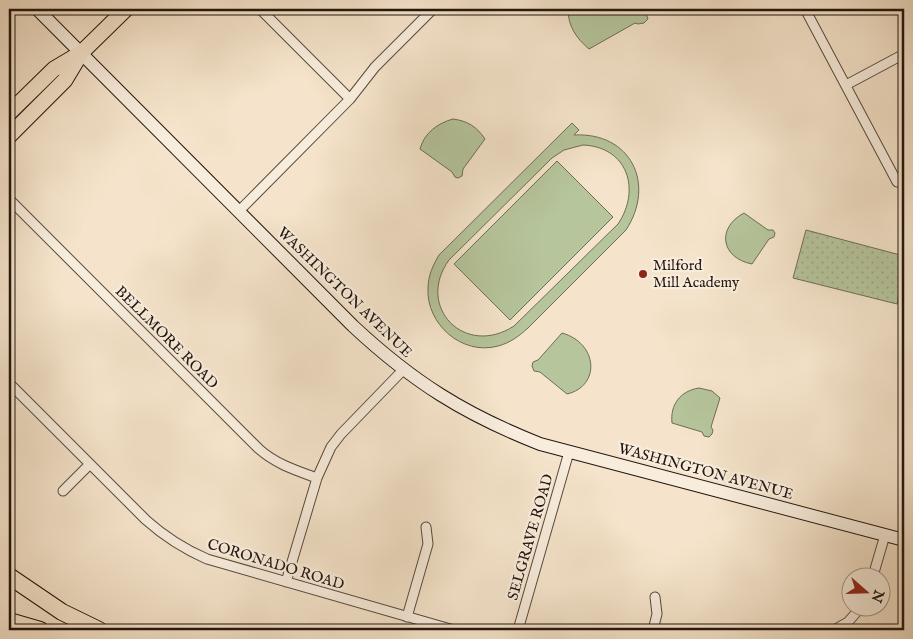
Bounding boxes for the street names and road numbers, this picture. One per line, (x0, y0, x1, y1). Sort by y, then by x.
street label: WASHINGTON AVENUE (273, 223, 416, 362)
street label: BELLMORE ROAD (111, 282, 222, 393)
street label: WASHINGTON AVENUE (616, 439, 795, 504)
street label: SELGRAVE ROAD (503, 472, 558, 602)
street label: CORONADO ROAD (205, 535, 347, 594)

